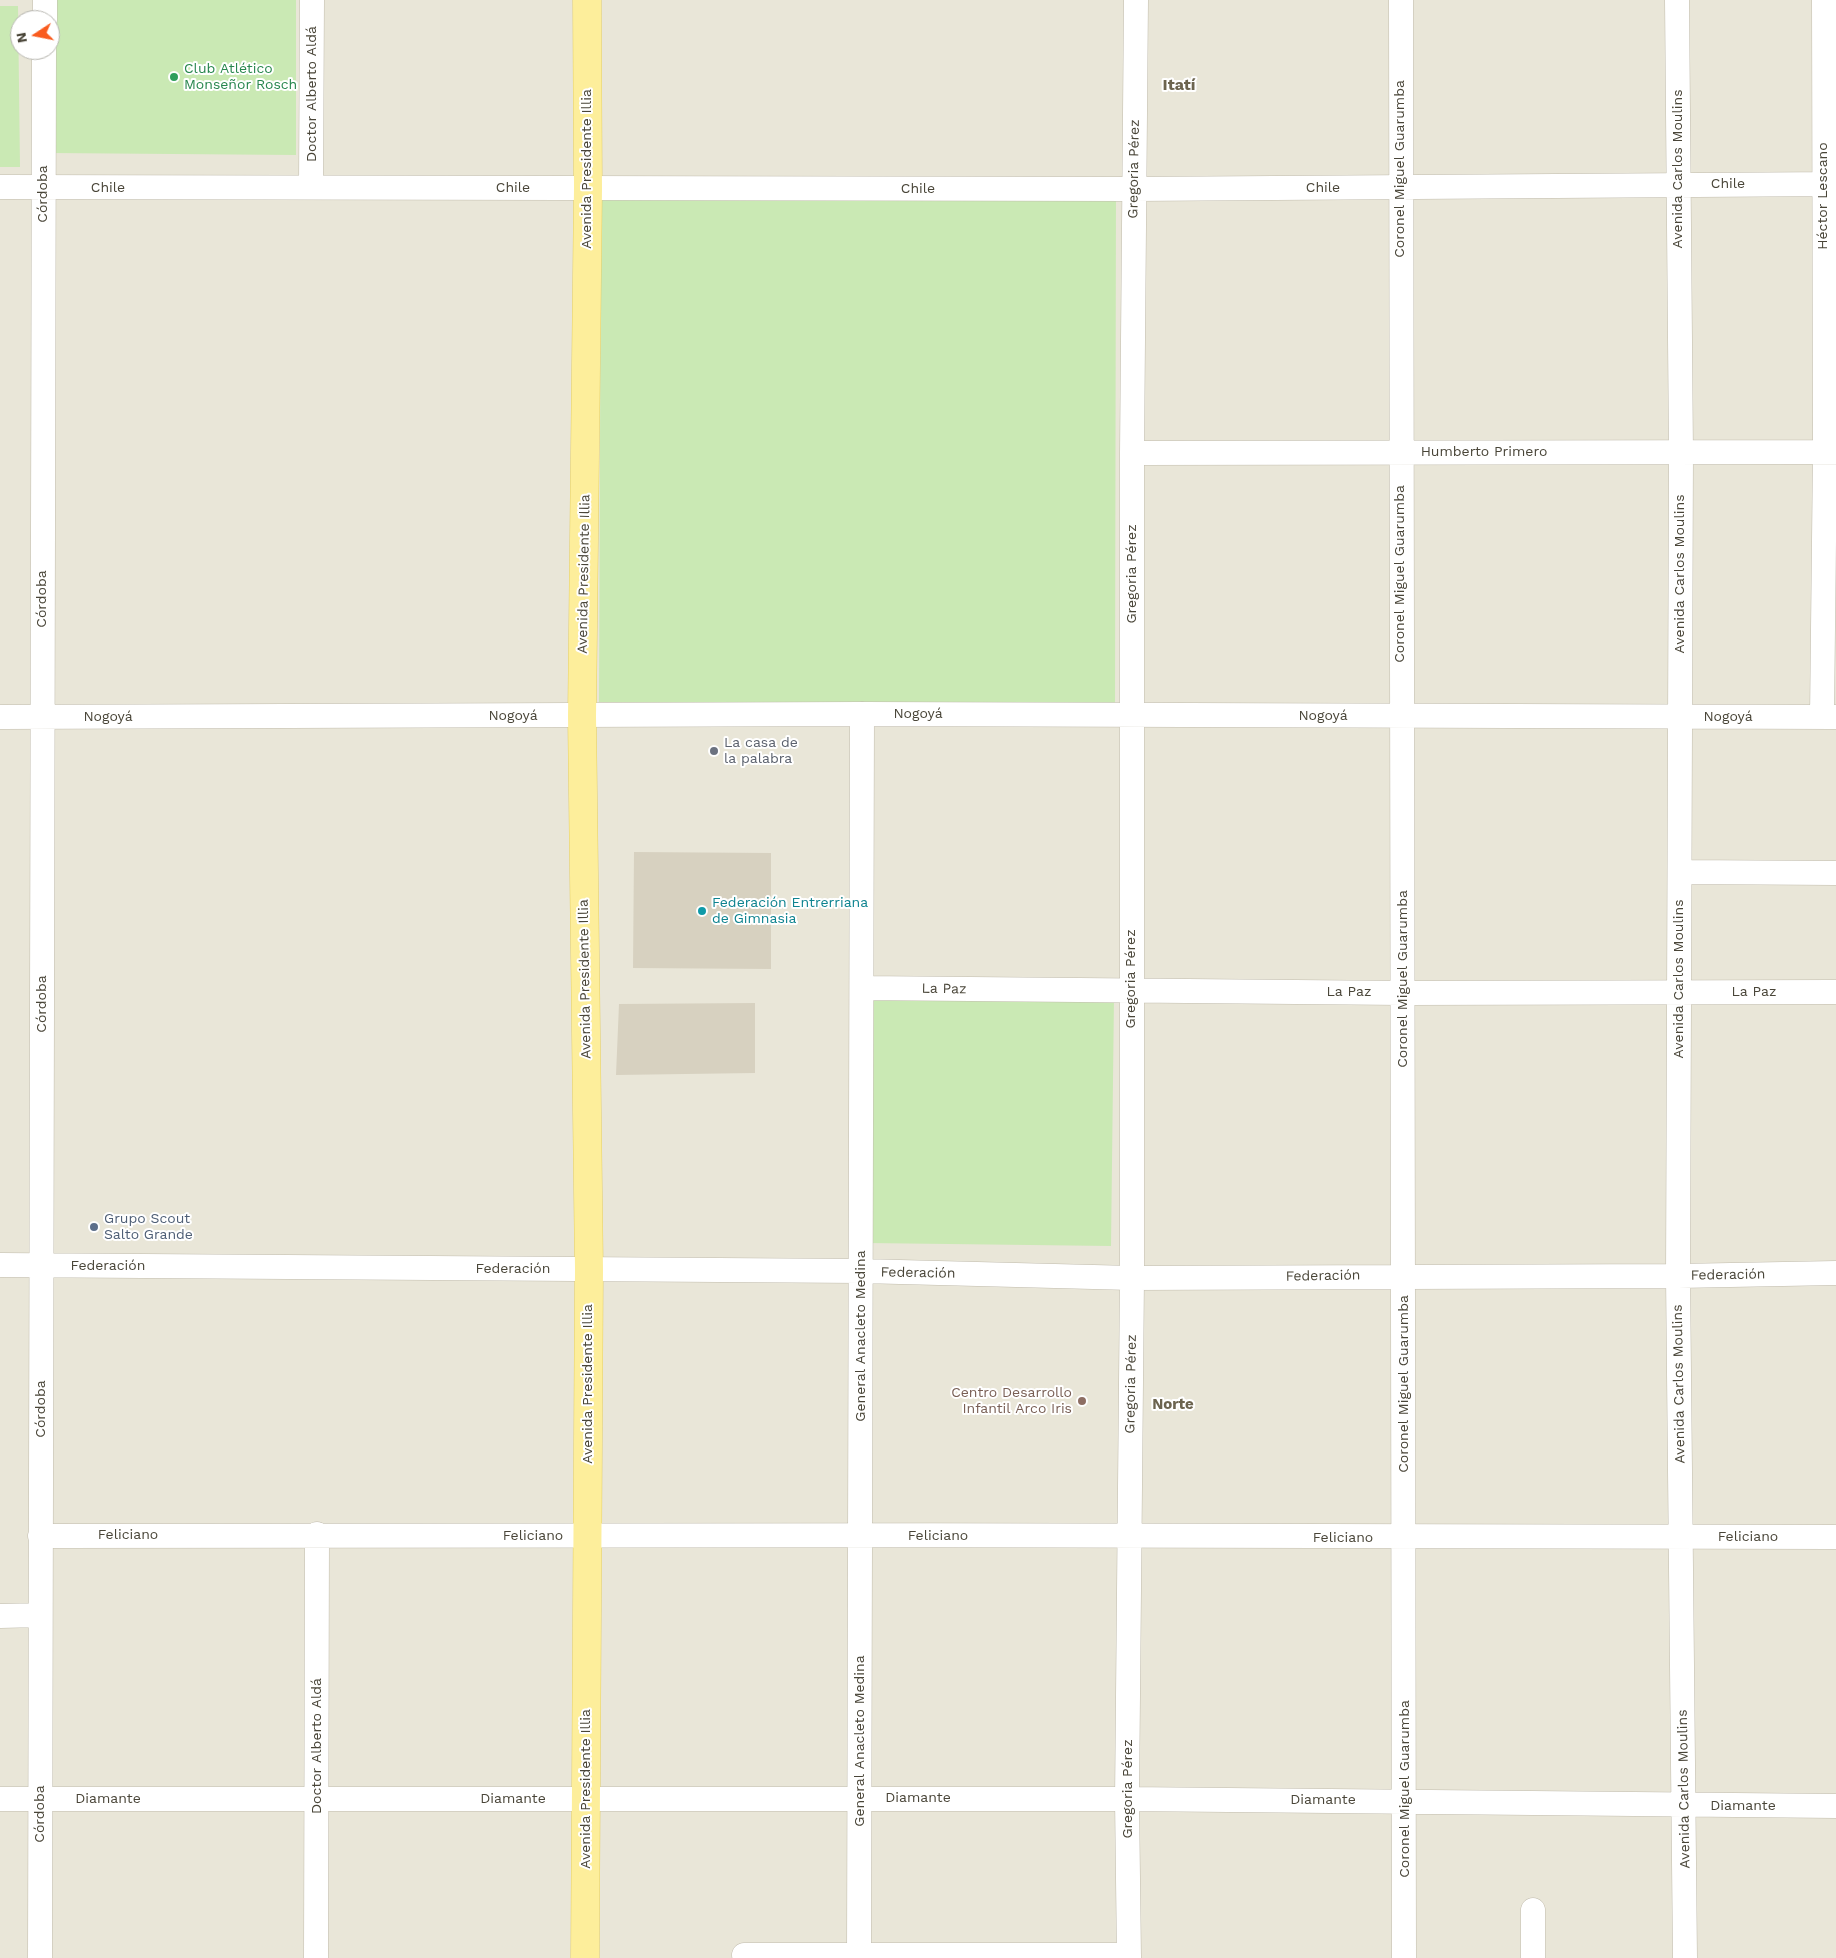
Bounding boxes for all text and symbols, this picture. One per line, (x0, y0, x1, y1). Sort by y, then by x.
north arrow (10, 10, 60, 60)
street label: Doctor Alberto Aldá (304, 26, 320, 162)
text: N (12, 31, 30, 44)
place label: Club Atlético Monseñor Rosch (184, 61, 297, 94)
marker: Club Atlético Monseñor Rosch (168, 71, 180, 83)
district label: Itatí (1163, 75, 1195, 95)
street label: Coronel Miguel Guarumba (1392, 80, 1408, 258)
street label: Avenida Presidente Illia (579, 89, 595, 249)
street label: Avenida Carlos Moulins (1670, 89, 1686, 249)
street label: Gregoria Pérez (1125, 119, 1143, 219)
street label: Héctor Lescano (1815, 142, 1831, 250)
street label: Córdoba (35, 165, 51, 223)
street label: Chile (1711, 176, 1745, 192)
street label: Chile (91, 180, 125, 196)
street label: Chile (496, 180, 530, 196)
street label: Chile (1306, 180, 1340, 196)
street label: Chile (901, 181, 935, 197)
street label: Humberto Primero (1421, 444, 1547, 460)
street label: Coronel Miguel Guarumba (1392, 485, 1408, 663)
street label: Avenida Presidente Illia (574, 494, 594, 654)
street label: Avenida Carlos Moulins (1672, 494, 1688, 654)
street label: Gregoria Pérez (1124, 524, 1140, 624)
street label: Córdoba (34, 570, 50, 628)
street label: Nogoyá (893, 706, 943, 722)
street label: Nogoyá (488, 708, 538, 724)
street label: Nogoyá (1298, 708, 1348, 724)
street label: Nogoyá (83, 709, 133, 725)
street label: Nogoyá (1703, 709, 1753, 725)
place label: La casa de la palabra (724, 735, 798, 768)
marker: La casa de la palabra (708, 745, 720, 757)
street label: Coronel Miguel Guarumba (1395, 890, 1411, 1068)
place label: Federación Entrerriana de Gimnasia (712, 895, 868, 928)
street label: Avenida Presidente Illia (575, 899, 595, 1059)
street label: Avenida Carlos Moulins (1671, 899, 1687, 1059)
marker: Federación Entrerriana de Gimnasia (696, 905, 708, 917)
street label: Gregoria Pérez (1123, 929, 1139, 1029)
street label: Córdoba (34, 975, 50, 1033)
street label: La Paz (921, 980, 967, 998)
street label: La Paz (1326, 984, 1372, 1000)
street label: La Paz (1731, 984, 1777, 1000)
place label: Grupo Scout Salto Grande (104, 1211, 193, 1244)
marker: Grupo Scout Salto Grande (88, 1221, 100, 1233)
street label: General Anacleto Medina (853, 1250, 869, 1422)
street label: Federación (71, 1258, 145, 1274)
street label: Federación (476, 1261, 550, 1277)
street label: Federación (880, 1264, 956, 1282)
street label: Federación (1690, 1266, 1766, 1284)
street label: Federación (1285, 1267, 1361, 1285)
street label: Coronel Miguel Guarumba (1396, 1295, 1412, 1473)
street label: Avenida Presidente Illia (580, 1304, 596, 1464)
street label: Avenida Carlos Moulins (1669, 1304, 1689, 1464)
street label: Gregoria Pérez (1122, 1334, 1140, 1434)
street label: Córdoba (33, 1380, 49, 1438)
place label: Centro Desarrollo Infantil Arco Iris (951, 1385, 1072, 1418)
marker: Centro Desarrollo Infantil Arco Iris (1076, 1395, 1088, 1407)
district label: Norte (1152, 1396, 1194, 1414)
street label: Feliciano (98, 1527, 158, 1543)
street label: Feliciano (503, 1528, 563, 1544)
street label: Feliciano (908, 1528, 968, 1544)
street label: Feliciano (1718, 1529, 1778, 1545)
street label: Feliciano (1313, 1530, 1373, 1546)
street label: General Anacleto Medina (852, 1655, 868, 1827)
street label: Doctor Alberto Aldá (309, 1678, 325, 1814)
street label: Coronel Miguel Guarumba (1397, 1700, 1413, 1878)
street label: Avenida Presidente Illia (578, 1709, 594, 1869)
street label: Avenida Carlos Moulins (1674, 1709, 1694, 1869)
street label: Gregoria Pérez (1120, 1739, 1136, 1839)
street label: Córdoba (32, 1785, 48, 1843)
street label: Diamante (885, 1790, 951, 1806)
street label: Diamante (75, 1791, 141, 1807)
street label: Diamante (480, 1791, 546, 1807)
street label: Diamante (1290, 1792, 1356, 1808)
street label: Diamante (1710, 1798, 1776, 1814)

